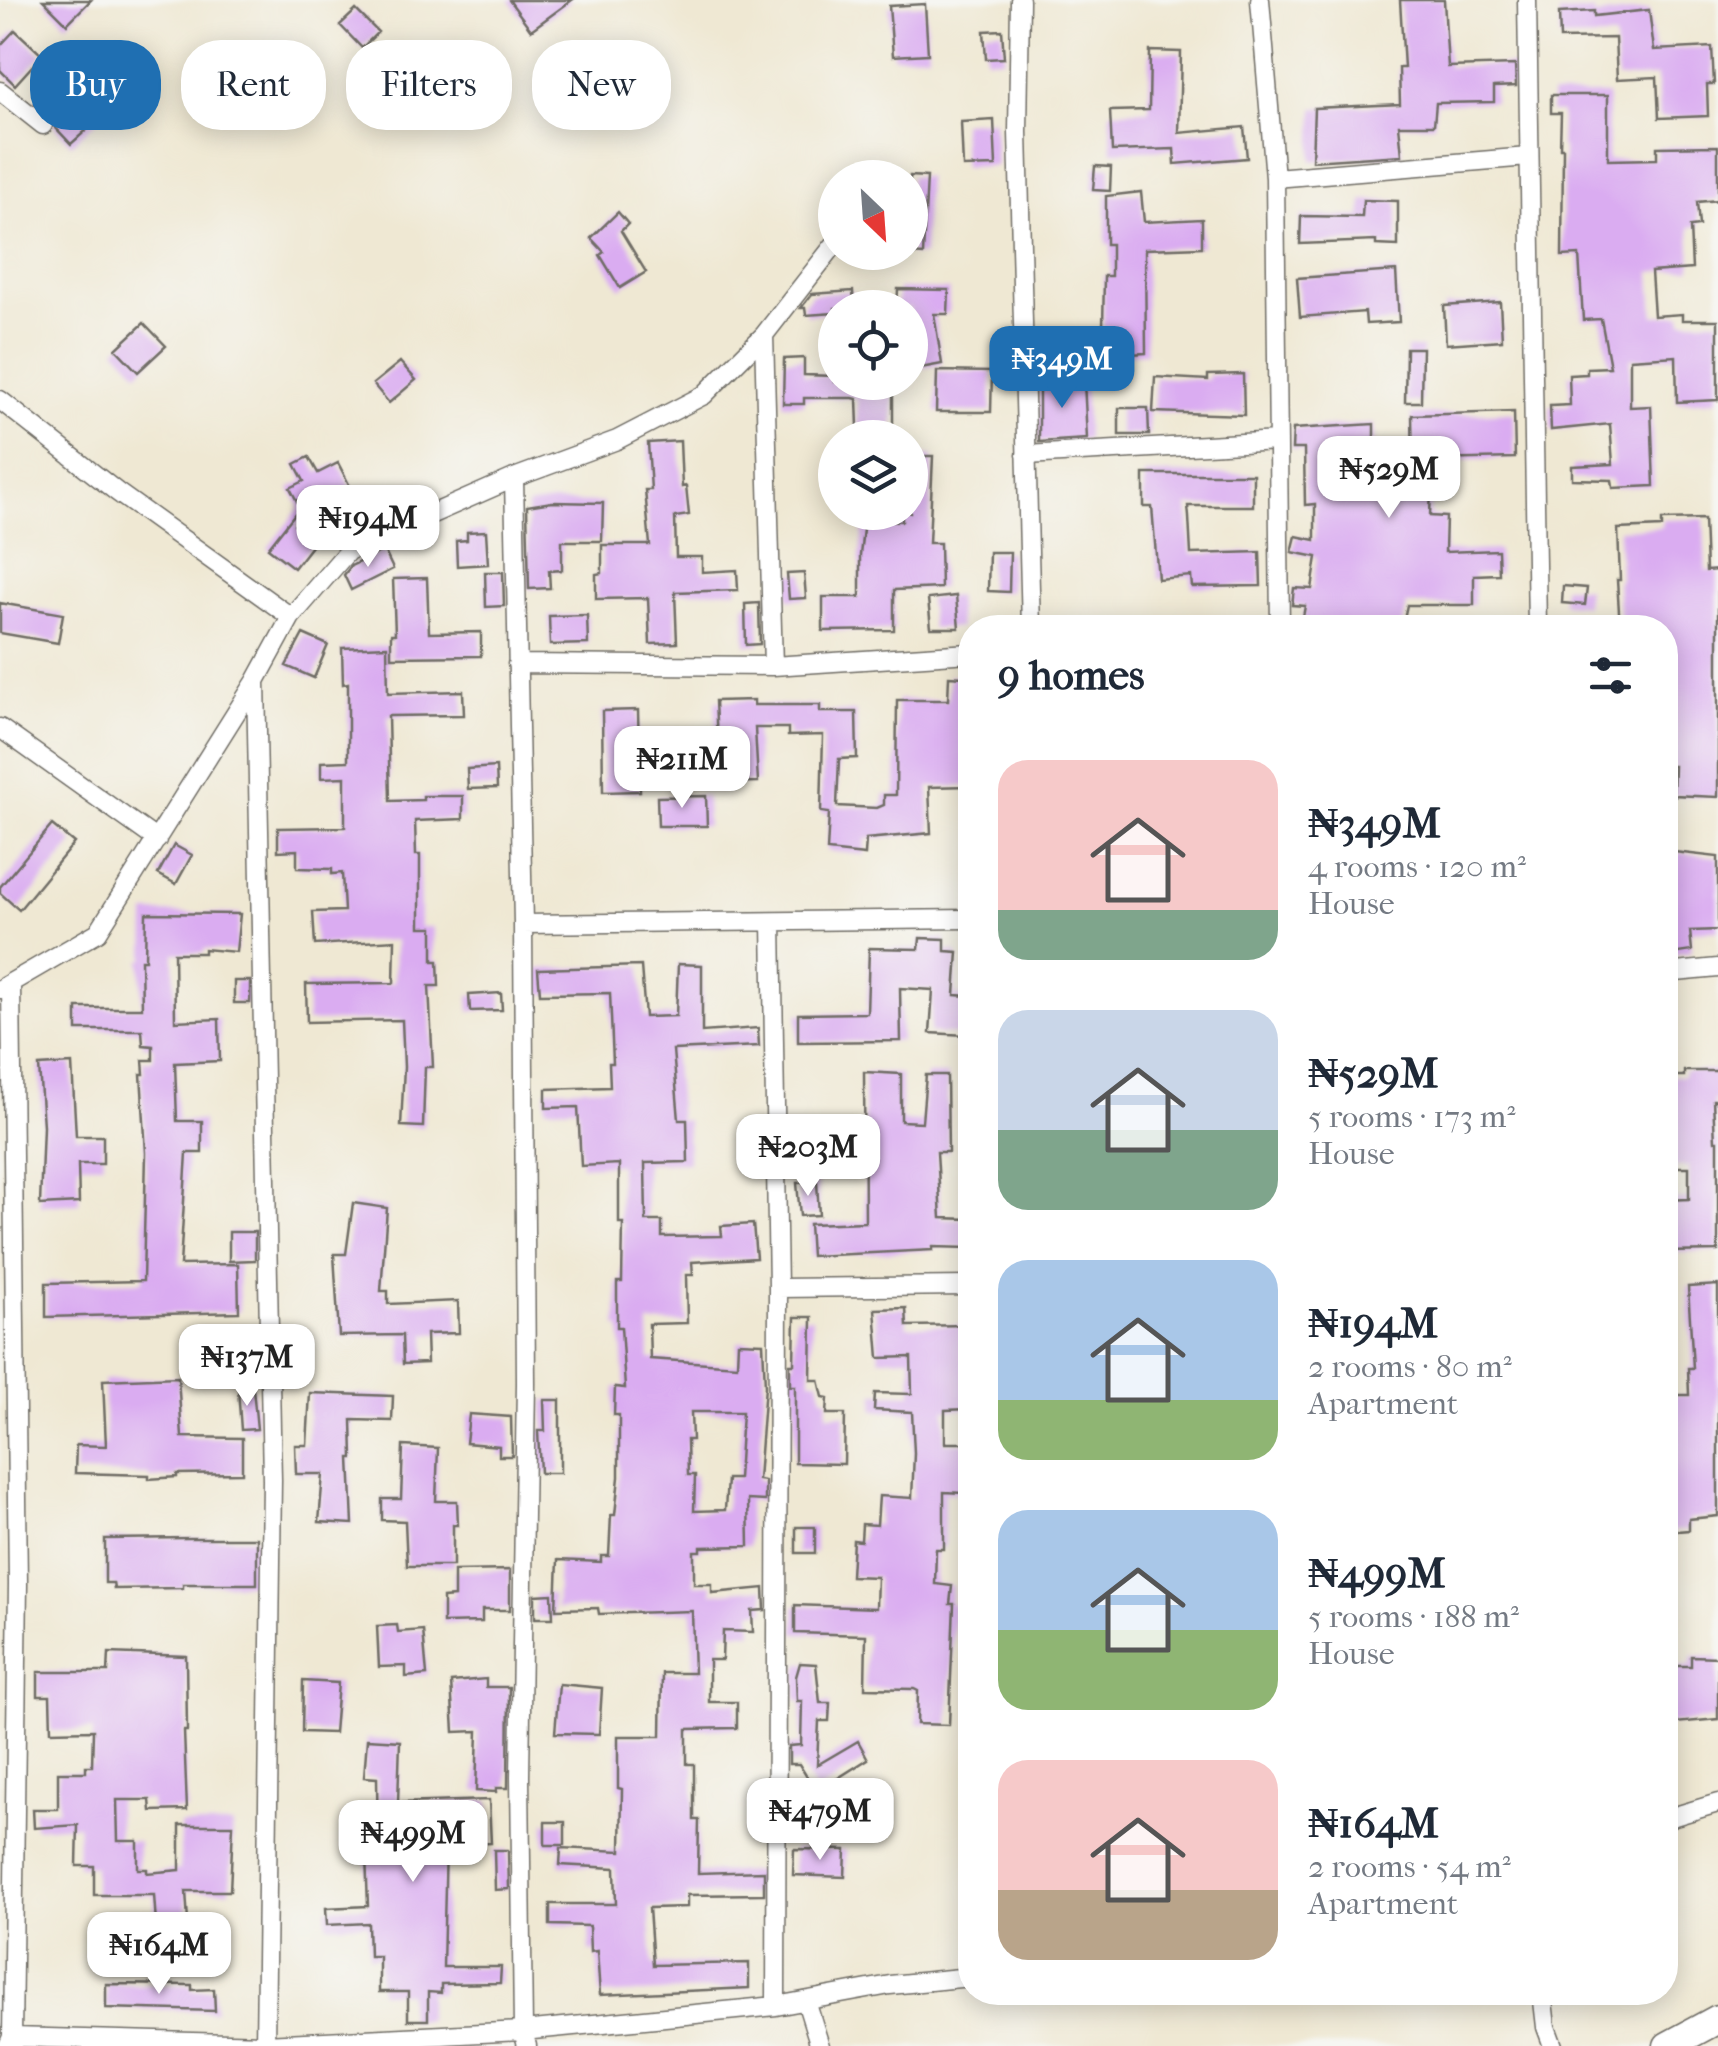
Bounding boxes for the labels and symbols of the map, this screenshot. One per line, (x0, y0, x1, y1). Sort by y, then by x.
north arrow (818, 160, 928, 270)
pin: ₦349M (992, 326, 1132, 411)
pin: ₦529M (1319, 436, 1459, 521)
pin: ₦194M (298, 485, 438, 570)
pin: ₦211M (612, 726, 752, 811)
pin: ₦203M (738, 1114, 878, 1199)
pin: ₦137M (177, 1324, 317, 1409)
pin: ₦479M (750, 1778, 890, 1863)
pin: ₦499M (343, 1800, 483, 1885)
pin: ₦164M (89, 1912, 229, 1997)

